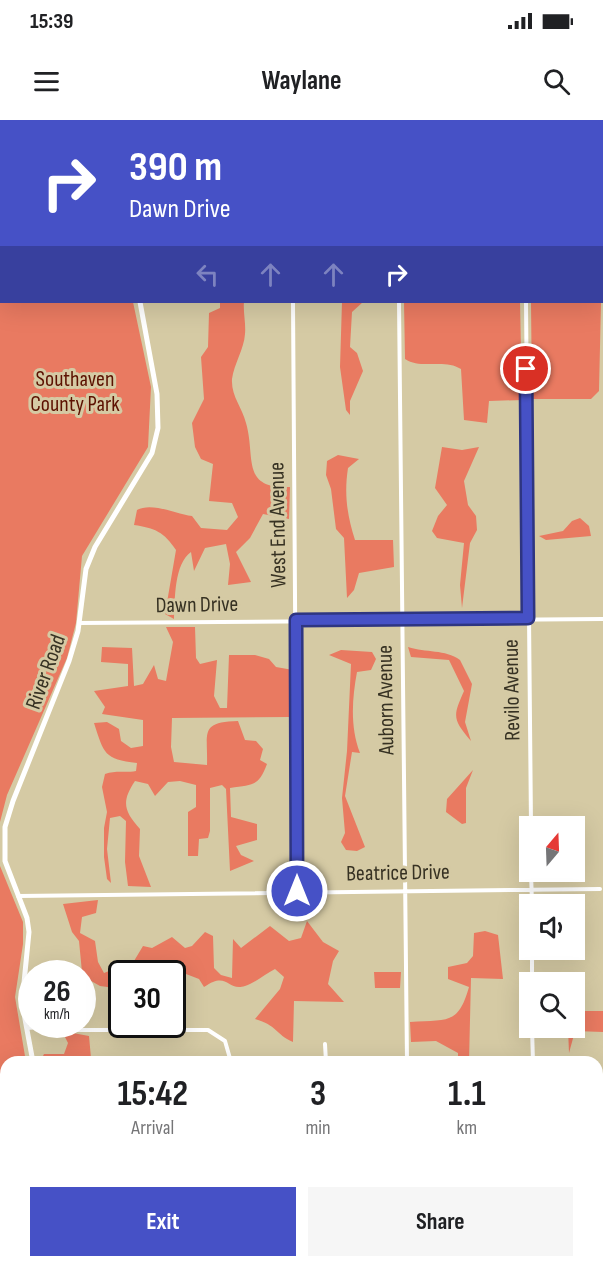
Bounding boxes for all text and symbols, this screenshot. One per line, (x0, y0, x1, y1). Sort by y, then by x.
text: 15:39 (30, 8, 74, 35)
icon: menu (30, 65, 63, 98)
text: Waylane (261, 65, 342, 97)
icon: search (540, 65, 573, 98)
text: 390 m (129, 142, 222, 193)
icon: right (30, 144, 108, 222)
text: Dawn Drive (129, 193, 231, 225)
icon: left (191, 258, 224, 291)
icon: ahead (254, 258, 287, 291)
icon: ahead (317, 258, 350, 291)
icon: right (380, 258, 413, 291)
pin (500, 343, 551, 394)
icon: arrive (509, 352, 542, 385)
park label: Southaven County Park (30, 366, 120, 418)
street label: West End Avenue (263, 462, 293, 588)
street label: Dawn Drive (155, 591, 239, 619)
street label: River Road (20, 631, 72, 713)
street label: Revilo Avenue (498, 639, 526, 741)
street label: Auborn Avenue (372, 645, 400, 756)
north arrow (519, 816, 585, 882)
map controls (519, 816, 585, 1038)
position arrow (265, 859, 329, 923)
street label: Beatrice Drive (346, 859, 450, 887)
button: sound (519, 894, 585, 960)
speed limit sign: 30 (108, 960, 186, 1038)
button: search (519, 972, 585, 1038)
text: 26 (43, 974, 71, 1010)
text: km/h (44, 1005, 70, 1024)
text: 15:42 (117, 1073, 188, 1116)
text: 3 (310, 1073, 326, 1116)
text: 1.1 (448, 1073, 486, 1116)
text: Arrival (131, 1116, 174, 1140)
text: min (305, 1116, 331, 1140)
text: km (457, 1116, 477, 1140)
button: Exit (30, 1187, 296, 1256)
button: Share (308, 1187, 573, 1256)

